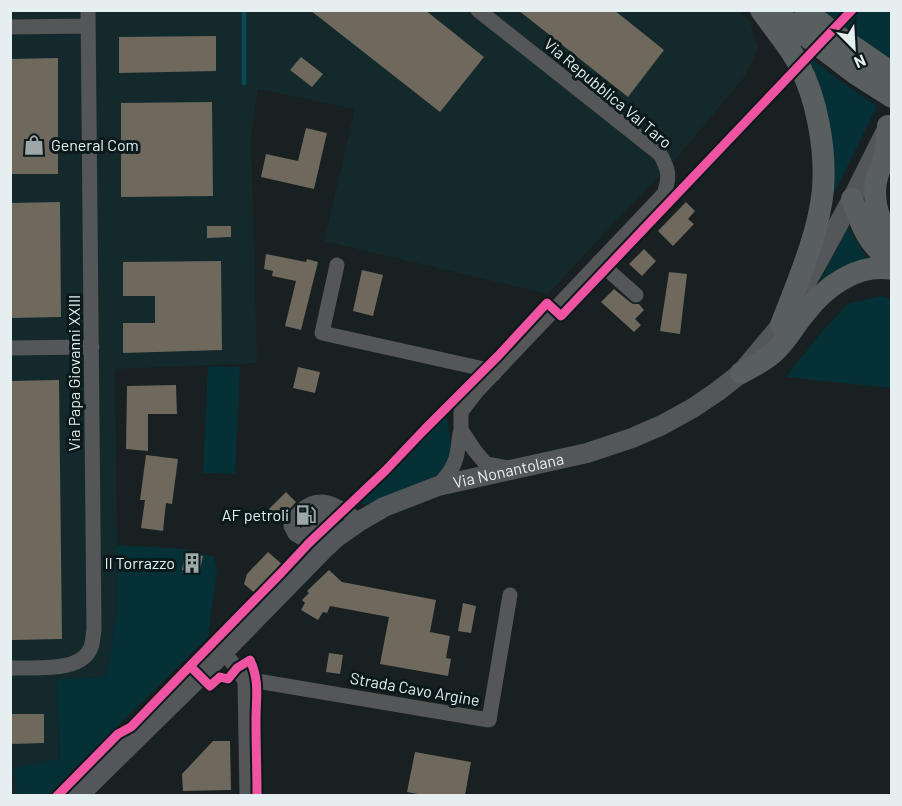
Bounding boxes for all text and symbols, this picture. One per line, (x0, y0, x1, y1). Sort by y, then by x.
north arrow (824, 18, 884, 78)
street label: Via Repubblica Val Taro (541, 34, 676, 152)
text: N (852, 51, 869, 73)
shop icon: General Com (22, 133, 46, 157)
place label: General Com (51, 135, 139, 154)
street label: Via Papa Giovanni XXIII (64, 295, 83, 451)
street label: Via Nonantolana (451, 448, 565, 491)
fuel station icon: AF petroli (294, 503, 318, 527)
place label: AF petroli (222, 505, 289, 524)
building icon: Il Torrazzo (180, 551, 204, 575)
place label: Il Torrazzo (105, 553, 175, 572)
street label: Strada Cavo Argine (349, 668, 481, 709)

